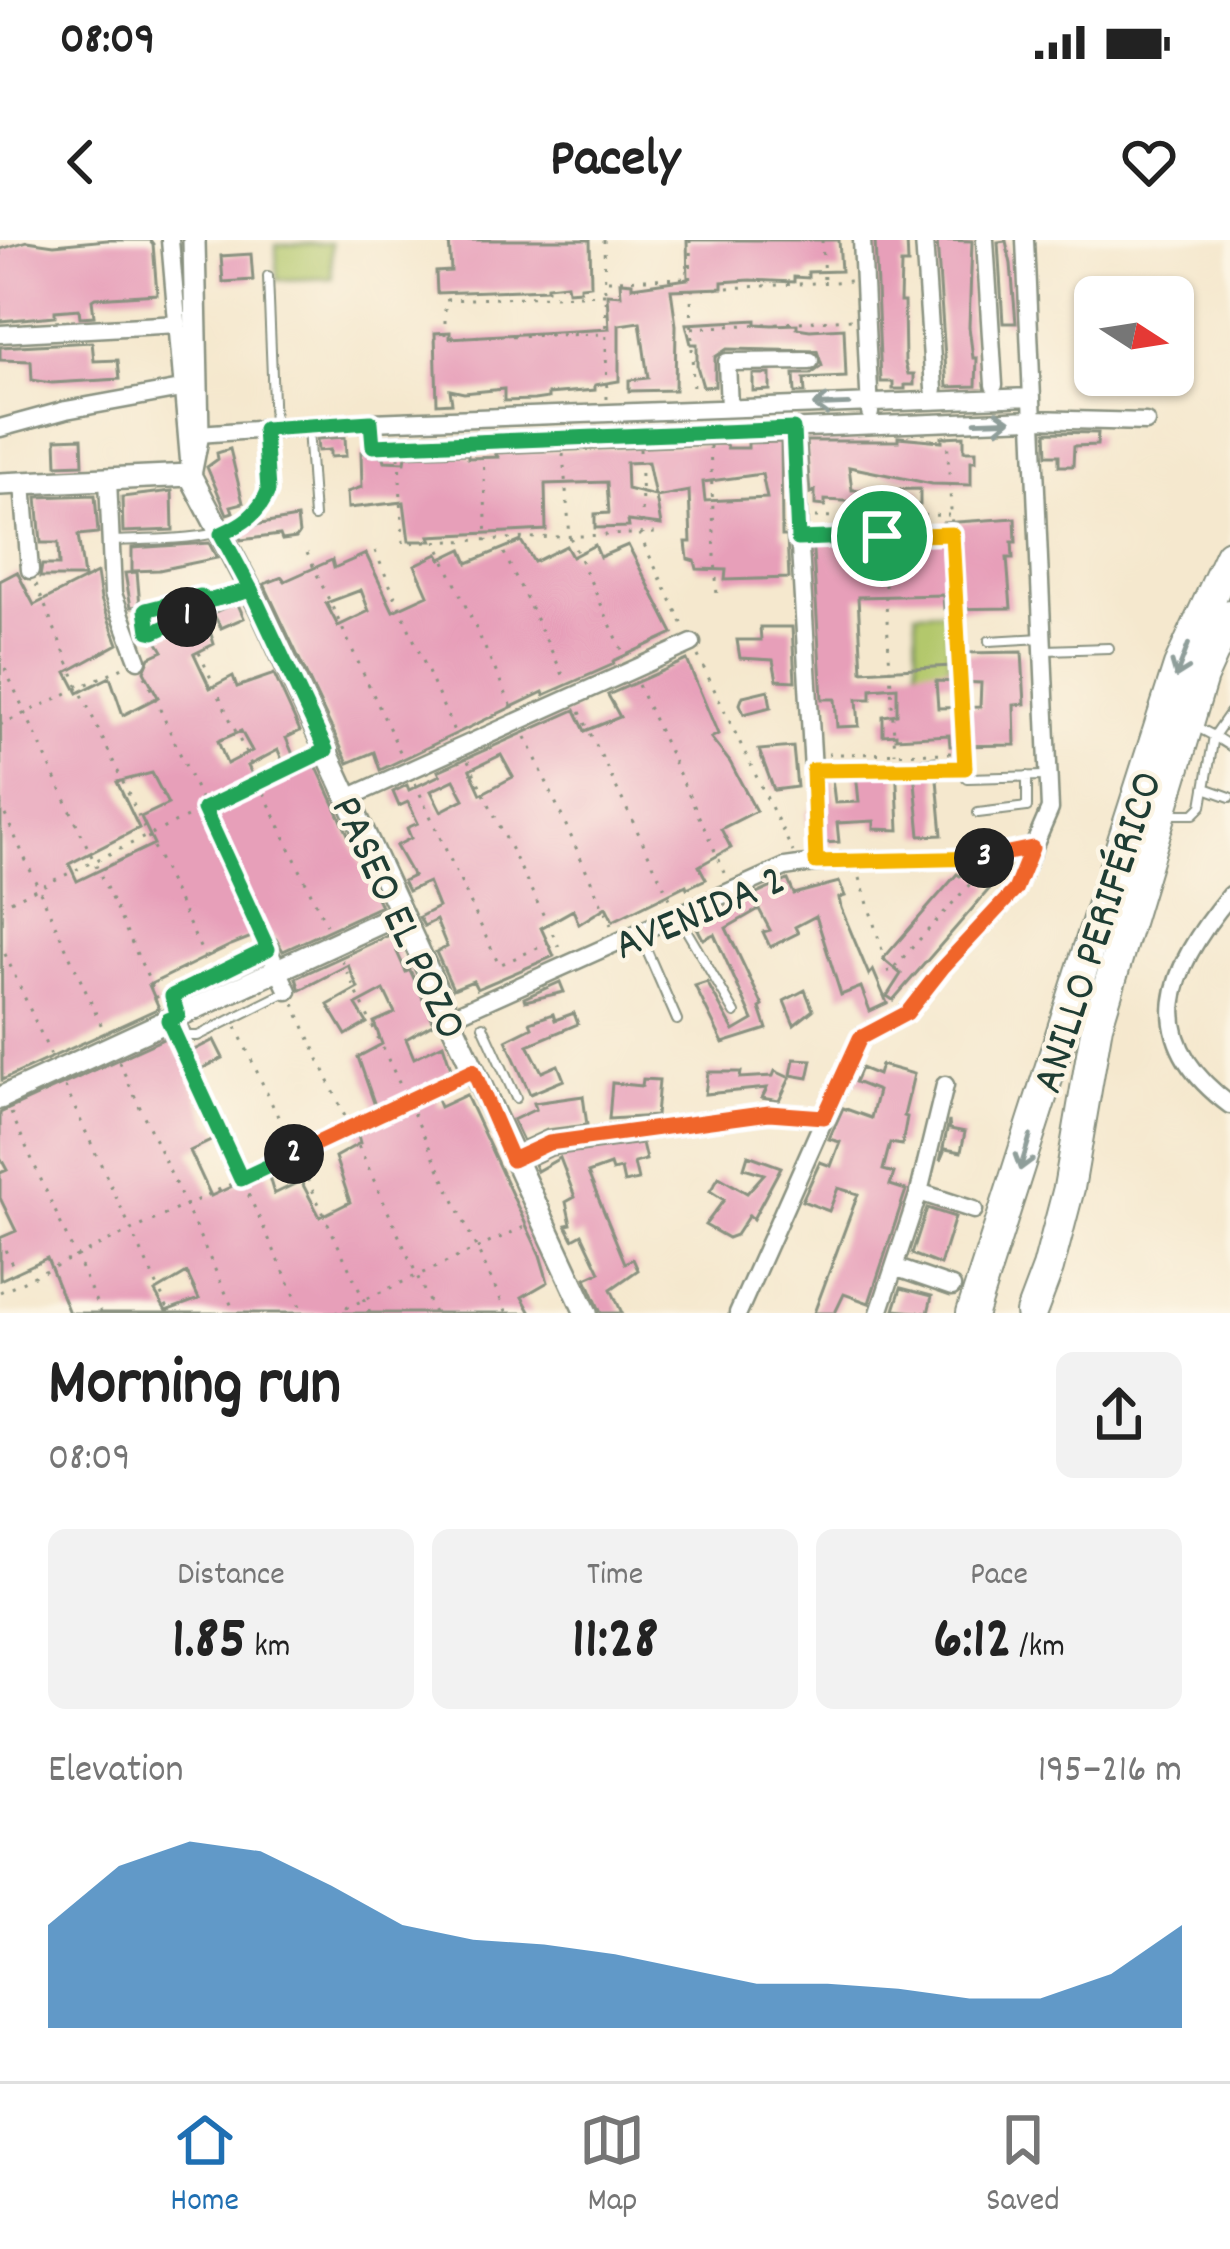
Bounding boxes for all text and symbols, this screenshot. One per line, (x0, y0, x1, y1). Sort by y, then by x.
text: 08:09 (60, 10, 155, 74)
text: Pacely (550, 124, 680, 201)
icon: back (48, 129, 114, 195)
icon: heart (1116, 129, 1182, 195)
north arrow (1074, 276, 1194, 396)
map controls (1074, 276, 1194, 396)
one-way arrow (812, 393, 851, 416)
one-way arrow (973, 409, 1012, 432)
pin (831, 485, 933, 587)
icon: arrive (849, 503, 915, 569)
pin: 1 (157, 587, 217, 647)
text: 1 (183, 593, 191, 640)
one-way arrow (1170, 642, 1191, 679)
street label: ANILLO PERIFÉRICO (1018, 764, 1183, 1102)
street label: PASEO EL POZO (311, 786, 480, 1051)
pin: 3 (954, 828, 1014, 888)
text: 3 (977, 834, 991, 881)
street label: AVENIDA 2 (605, 851, 796, 980)
pin: 2 (264, 1124, 324, 1184)
text: 2 (287, 1130, 301, 1177)
one-way arrow (1012, 1133, 1034, 1171)
text: Morning run (48, 1341, 341, 1435)
button: share (1056, 1352, 1182, 1478)
text: 08:09 (48, 1433, 131, 1488)
text: Distance (177, 1553, 285, 1600)
text: Time (587, 1553, 643, 1600)
text: Pace (970, 1553, 1028, 1600)
text: 1.85 (172, 1600, 247, 1686)
text: 11:28 (572, 1600, 658, 1686)
text: 6:12 (933, 1600, 1012, 1686)
text: km (247, 1625, 290, 1672)
text: /km (1012, 1625, 1065, 1672)
text: Elevation (48, 1745, 184, 1800)
text: 195–216 m (1038, 1745, 1182, 1800)
tab: Home (170, 2107, 239, 2226)
tab: Map (579, 2107, 645, 2226)
tab: Saved (986, 2107, 1060, 2226)

